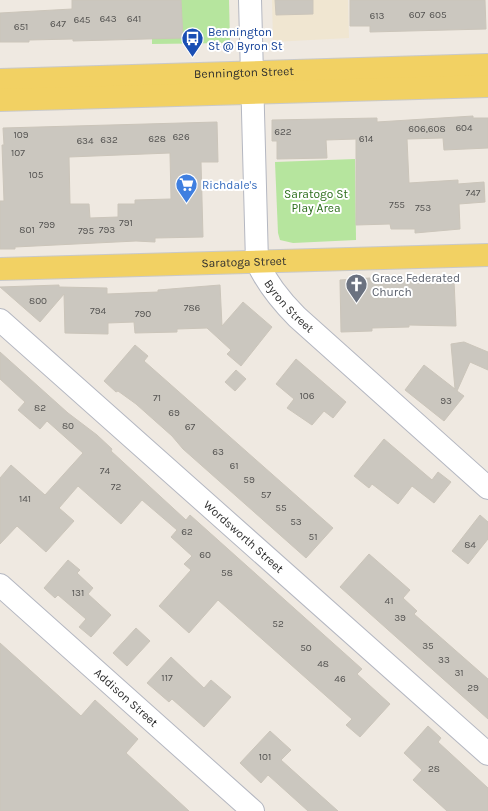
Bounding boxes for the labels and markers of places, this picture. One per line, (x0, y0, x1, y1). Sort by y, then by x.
place label: Bennington St @ Byron St (208, 25, 283, 53)
bus stop icon: Bennington St @ Byron St (180, 26, 206, 59)
supermarket icon: Richdale's (174, 172, 200, 205)
place label: Richdale's (202, 178, 258, 192)
place label: Grace Federated Church (372, 271, 460, 299)
church icon: Grace Federated Church (343, 272, 369, 305)

